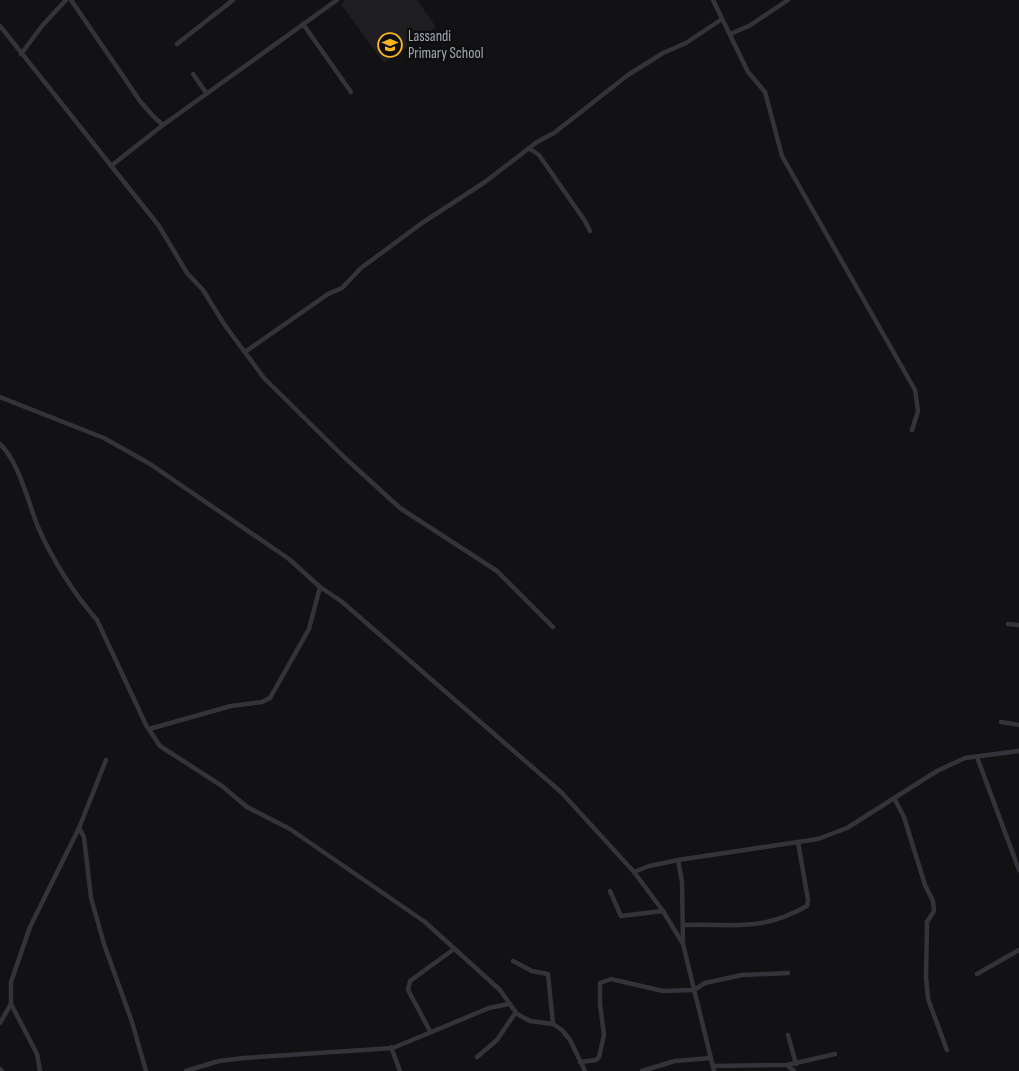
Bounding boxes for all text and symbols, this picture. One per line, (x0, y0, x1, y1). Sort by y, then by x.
place label: Lassandi Primary School (408, 27, 484, 63)
school or university icon: Lassandi Primary School (377, 32, 403, 58)

